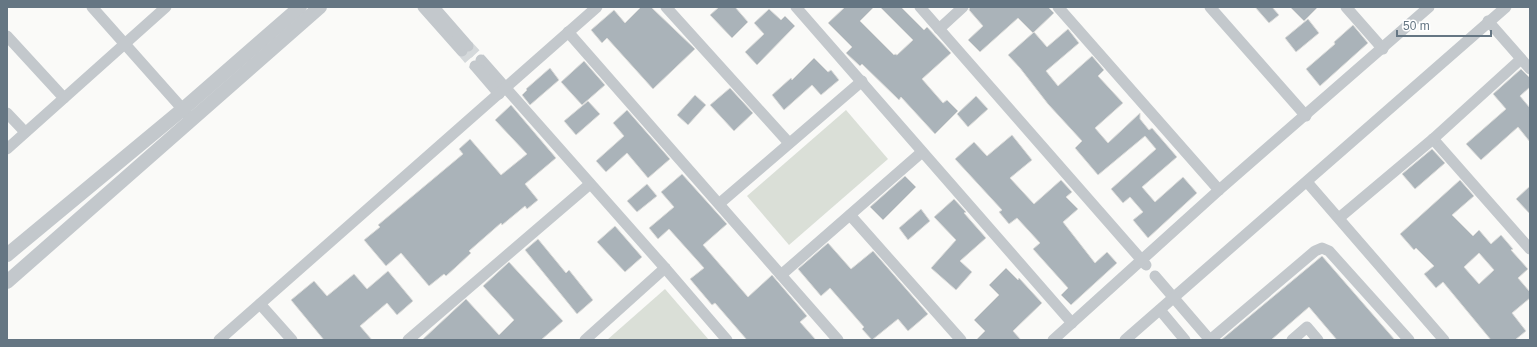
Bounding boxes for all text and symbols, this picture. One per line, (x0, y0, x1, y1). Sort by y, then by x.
scale bar (1397, 12, 1491, 38)
text: 50 m (1403, 19, 1430, 33)

